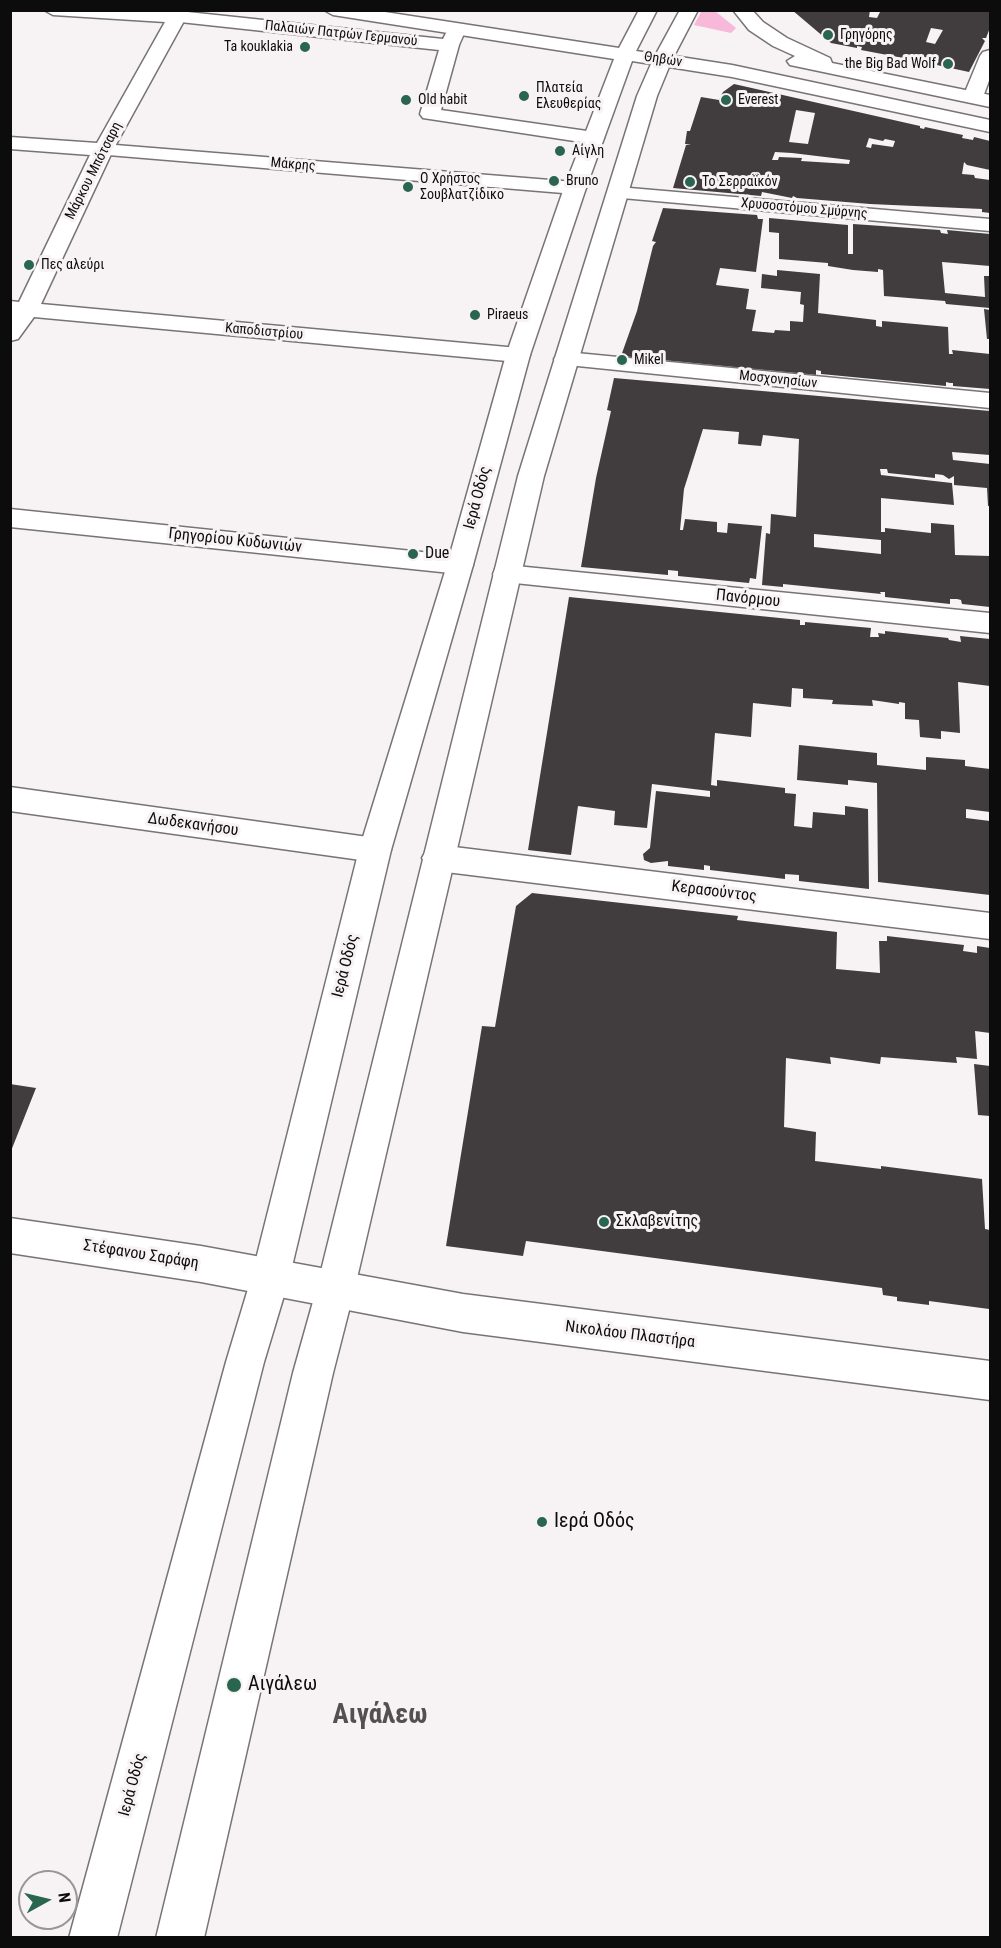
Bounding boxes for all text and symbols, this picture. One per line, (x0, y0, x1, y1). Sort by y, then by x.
street label: Παλαιών Πατρών Γερμανού (264, 18, 418, 50)
place label: Γρηγόρης (840, 27, 893, 43)
marker: Γρηγόρης (821, 28, 835, 42)
place label: Ta kouklakia (224, 39, 293, 55)
marker: Ta kouklakia (298, 40, 312, 54)
street label: Θηβών (643, 49, 683, 71)
place label: the Big Bad Wolf (845, 56, 936, 72)
marker: the Big Bad Wolf (941, 57, 955, 71)
place label: Πλατεία Ελευθερίας (536, 80, 601, 112)
marker: Πλατεία Ελευθερίας (517, 89, 531, 103)
place label: Old habit (418, 92, 468, 108)
place label: Everest (738, 92, 778, 108)
marker: Old habit (399, 93, 413, 107)
marker: Everest (719, 93, 733, 107)
street label: Μάρκου Μπότσαρη (62, 119, 126, 223)
place label: Αίγλη (572, 143, 604, 159)
marker: Αίγλη (553, 144, 567, 158)
street label: Μάκρης (270, 155, 316, 175)
place label: Ο Χρήστος Σουβλατζίδικο (420, 171, 504, 204)
place label: Bruno (566, 173, 598, 189)
marker: Bruno (547, 174, 561, 188)
place label: Το Σερραϊκόν (702, 174, 777, 190)
marker: Το Σερραϊκόν (683, 175, 697, 189)
marker: Ο Χρήστος Σουβλατζίδικο (401, 180, 415, 194)
street label: Χρυσοστόμου Σμύρνης (740, 195, 868, 223)
place label: Πες αλεύρι (41, 257, 104, 273)
marker: Πες αλεύρι (22, 258, 36, 272)
place label: Piraeus (487, 307, 528, 323)
marker: Piraeus (468, 308, 482, 322)
street label: Καποδιστρίου (224, 320, 304, 344)
place label: Mikel (634, 352, 664, 368)
marker: Mikel (615, 353, 629, 367)
street label: Μοσχονησίων (738, 368, 818, 392)
street label: Ιερά Οδός (460, 464, 496, 532)
street label: Γρηγορίου Κυδωνιών (167, 524, 303, 558)
place label: Due (425, 544, 449, 564)
marker: Due (406, 547, 420, 561)
street label: Πανόρμου (715, 586, 781, 612)
street label: Δωδεκανήσου (147, 809, 239, 841)
street label: Κερασούντος (670, 877, 758, 907)
street label: Ιερά Οδός (329, 932, 363, 1000)
place label: Σκλαβενίτης (616, 1212, 698, 1232)
marker: Σκλαβενίτης (597, 1215, 611, 1229)
street label: Στέφανου Σαράφη (82, 1236, 200, 1274)
street label: Νικολάου Πλαστήρα (564, 1318, 696, 1352)
place label: Ιερά Οδός (554, 1510, 634, 1534)
marker: Ιερά Οδός (535, 1515, 549, 1529)
place label: Αιγάλεω (248, 1673, 317, 1697)
marker: Αιγάλεω (225, 1676, 243, 1694)
district label: Αιγάλεω (333, 1700, 427, 1732)
street label: Ιερά Οδός (115, 1751, 151, 1819)
north arrow (18, 1870, 78, 1930)
text: N (54, 1892, 74, 1904)

